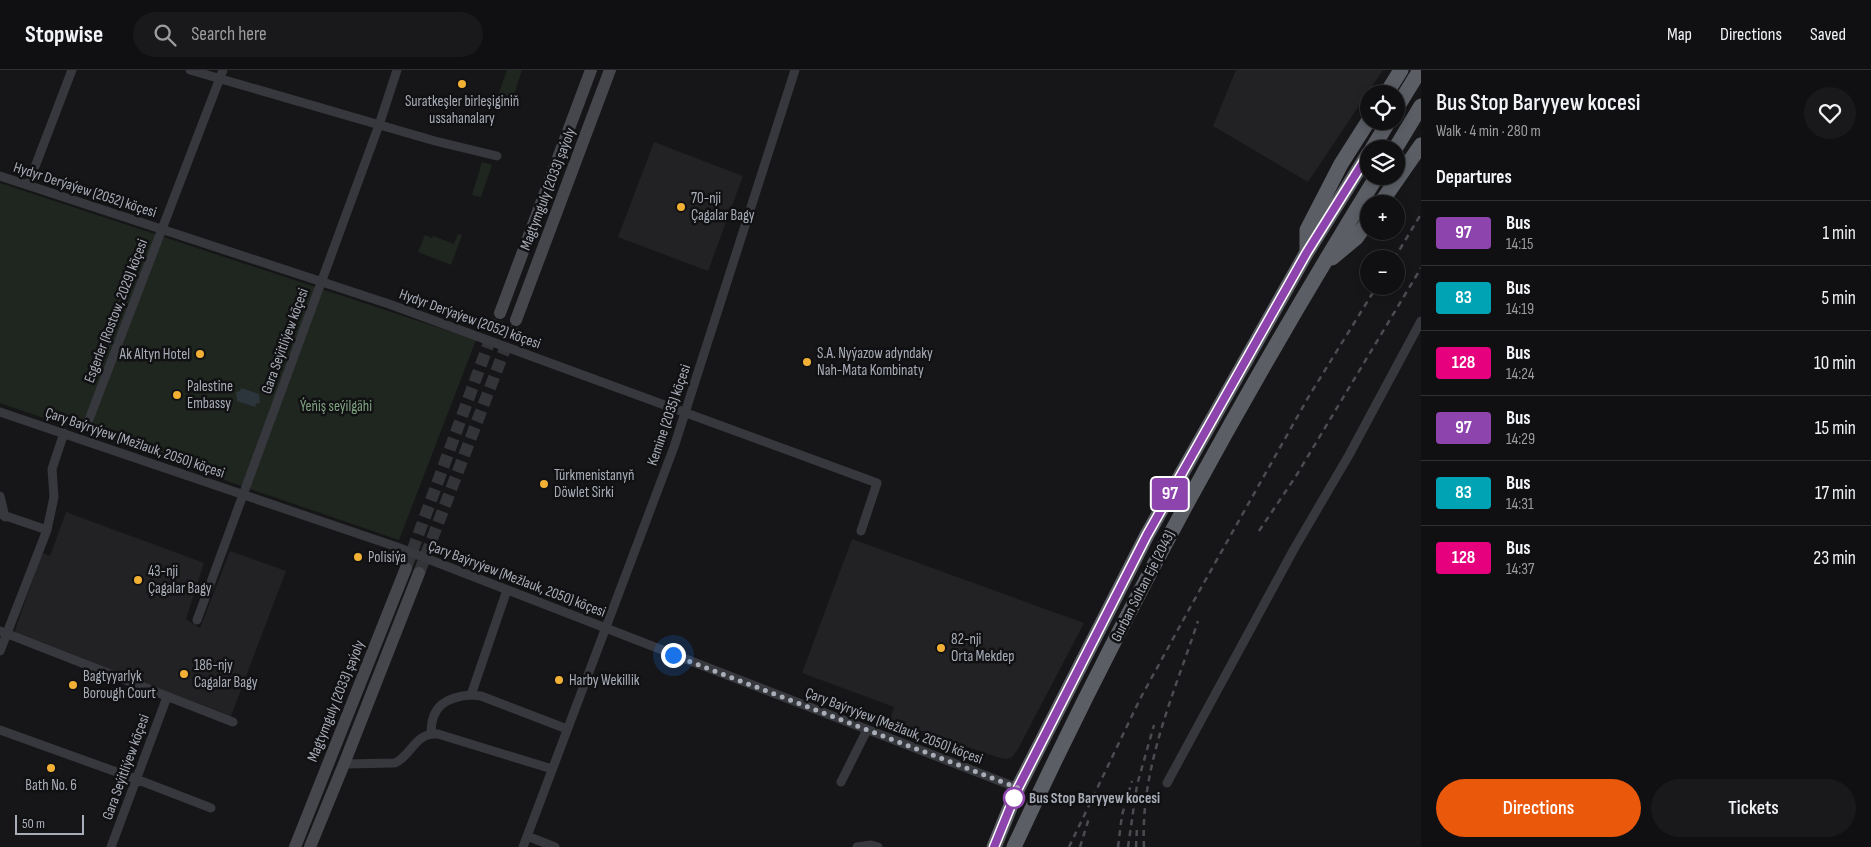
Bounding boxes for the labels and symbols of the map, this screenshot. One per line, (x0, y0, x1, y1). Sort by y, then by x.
marker: Suratkeşler birleşiginiň ussahanalary (456, 78, 468, 90)
place label: Suratkeşler birleşiginiň ussahanalary (405, 92, 519, 128)
street label: Magtymguly (2033) şaýoly (516, 125, 580, 253)
street label: Hydyr Derýaýew (2052) köçesi (11, 158, 159, 222)
place label: 70-nji Çagalar Bagy (691, 189, 755, 225)
marker: 70-nji Çagalar Bagy (675, 201, 687, 213)
street label: Esgerler (Rostow, 2029) köçesi (80, 236, 152, 386)
street label: Gara Seýitliýew köçesi (257, 285, 313, 396)
street label: Hydyr Derýaýew (2052) köçesi (397, 285, 544, 354)
place label: S.A. Nyýazow adyndaky Nah-Mata Kombinaty (817, 344, 933, 380)
place label: Ak Altyn Hotel (119, 345, 190, 364)
marker: Ak Altyn Hotel (194, 348, 206, 360)
marker: S.A. Nyýazow adyndaky Nah-Mata Kombinaty (801, 356, 813, 368)
street label: Kemine (2035) köçesi (643, 362, 695, 468)
place label: Palestine Embassy (187, 377, 233, 413)
marker: Palestine Embassy (171, 389, 183, 401)
park label: Ýeňiş seýilgähi (300, 397, 372, 416)
street label: Çary Baýryýew (Mežlauk, 2050) köçesi (43, 403, 228, 483)
place label: Türkmenistanyň Döwlet Sirki (554, 466, 634, 502)
marker: Türkmenistanyň Döwlet Sirki (538, 478, 550, 490)
line badge: 97 (1148, 478, 1192, 510)
street label: Gurban Soltan Eje (2043) (1107, 527, 1179, 645)
street label: Çary Baýryýew (Mežlauk, 2050) köçesi (426, 536, 609, 622)
place label: Polisiýa (368, 548, 406, 567)
marker: Polisiýa (352, 551, 364, 563)
place label: 43-nji Çagalar Bagy (148, 562, 212, 598)
marker: 43-nji Çagalar Bagy (132, 574, 144, 586)
place label: 82-nji Orta Mekdep (951, 630, 1014, 666)
street label: Magtymguly (2033) şaýoly (303, 637, 369, 765)
marker: 82-nji Orta Mekdep (935, 642, 947, 654)
your location (661, 643, 686, 668)
place label: 186-njy Cagalar Bagy (194, 656, 258, 692)
place label: Bagtyyarlyk Borough Court (83, 667, 156, 703)
marker: 186-njy Cagalar Bagy (178, 668, 190, 680)
place label: Harby Wekillik (569, 671, 640, 690)
marker: Harby Wekillik (553, 674, 565, 686)
marker: Bagtyyarlyk Borough Court (67, 679, 79, 691)
street label: Çary Baýryýew (Mežlauk, 2050) köçesi (803, 683, 986, 769)
street label: Gara Seýitliýew köçesi (98, 711, 154, 822)
marker: Bath No. 6 (45, 762, 57, 774)
place label: Bath No. 6 (25, 776, 77, 795)
marker: Bus Stop Baryyew kocesi (1003, 787, 1025, 809)
place label: Bus Stop Baryyew kocesi (1029, 789, 1160, 808)
scale bar (15, 812, 84, 835)

